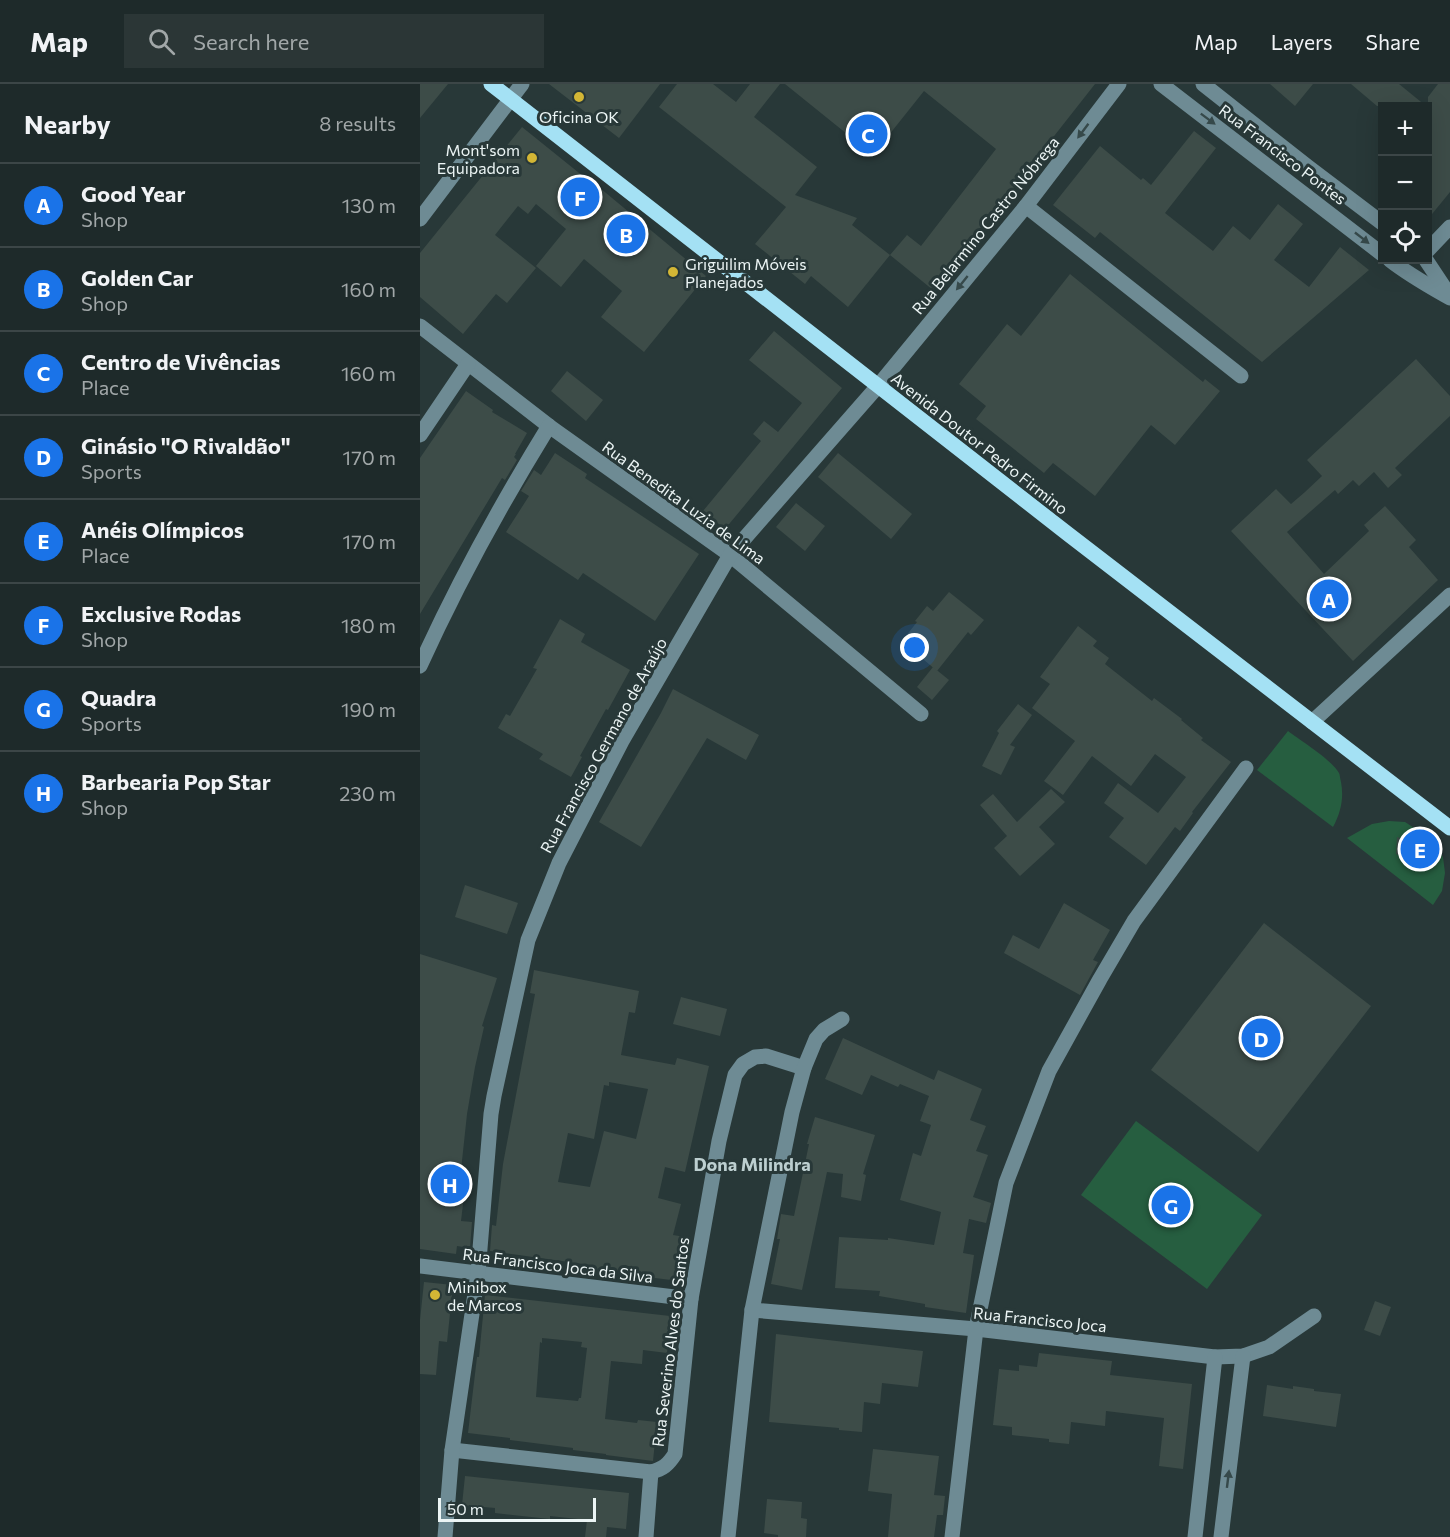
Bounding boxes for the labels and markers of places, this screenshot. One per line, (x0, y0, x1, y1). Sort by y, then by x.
marker: Oficina OK (572, 90, 586, 104)
place label: Oficina OK (539, 107, 619, 126)
pin: C (848, 112, 888, 156)
place label: Mont'som Equipadora (437, 140, 520, 177)
marker: Mont'som Equipadora (525, 151, 539, 165)
pin: F (560, 174, 600, 220)
pin: B (606, 212, 646, 256)
place label: Griguilim Móveis Planejados (685, 254, 806, 291)
marker: Griguilim Móveis Planejados (666, 265, 680, 279)
pin: A (1310, 576, 1348, 622)
pin: E (1400, 826, 1440, 872)
pin: D (1242, 1016, 1280, 1060)
pin: H (430, 1162, 470, 1206)
pin: G (1152, 1182, 1191, 1228)
place label: Minibox de Marcos (447, 1277, 522, 1314)
marker: Minibox de Marcos (428, 1288, 442, 1302)

